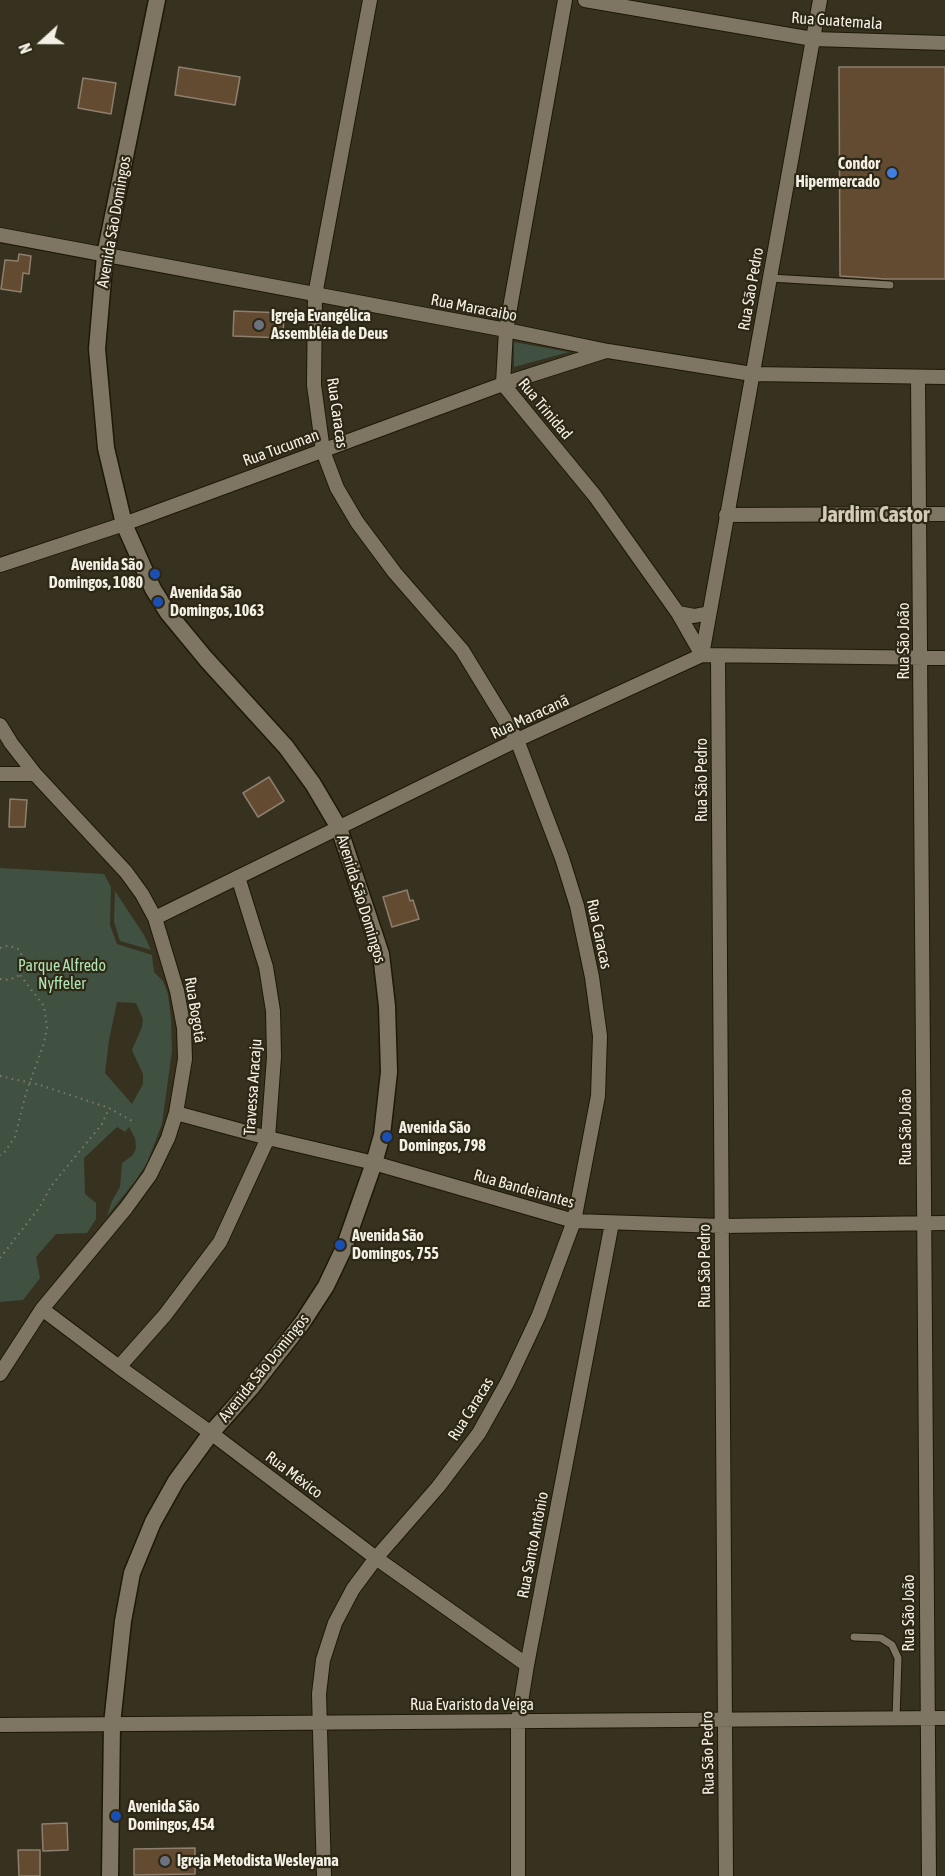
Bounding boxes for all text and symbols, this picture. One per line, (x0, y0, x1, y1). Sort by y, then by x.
street label: Rua Guatemala (791, 8, 883, 34)
north arrow (12, 12, 72, 72)
text: N (15, 41, 35, 56)
place label: Condor Hipermercado (795, 154, 880, 192)
street label: Avenida São Domingos (93, 155, 135, 289)
marker: Condor Hipermercado (885, 166, 899, 180)
street label: Rua São Pedro (734, 246, 768, 332)
street label: Rua Maracaibo (429, 290, 519, 326)
place label: Igreja Evangélica Assembléia de Deus (271, 306, 388, 344)
marker: Igreja Evangélica Assembléia de Deus (252, 318, 266, 332)
street label: Rua Trinidad (514, 375, 576, 443)
street label: Rua Caracas (323, 377, 351, 449)
street label: Rua Tucuman (240, 425, 322, 471)
district label: Jardim Castor (821, 502, 929, 528)
place label: Avenida São Domingos, 1080 (49, 555, 143, 593)
marker: Avenida São Domingos, 1080 (148, 567, 162, 581)
place label: Avenida São Domingos, 1063 (170, 583, 264, 621)
marker: Avenida São Domingos, 1063 (151, 595, 165, 609)
street label: Rua São João (894, 603, 914, 679)
street label: Rua Maracanã (488, 691, 572, 743)
street label: Rua São Pedro (692, 738, 712, 822)
street label: Avenida São Domingos (332, 832, 390, 966)
street label: Rua Caracas (582, 897, 616, 971)
park label: Parque Alfredo Nyffeler (18, 956, 106, 994)
street label: Rua Bogotá (180, 976, 210, 1044)
street label: Travessa Aracaju (240, 1038, 266, 1136)
street label: Rua São João (896, 1089, 916, 1165)
place label: Avenida São Domingos, 798 (399, 1118, 486, 1156)
marker: Avenida São Domingos, 798 (380, 1130, 394, 1144)
street label: Rua Bandeirantes (472, 1165, 576, 1213)
street label: Rua São Pedro (695, 1224, 715, 1308)
place label: Avenida São Domingos, 755 (352, 1226, 439, 1264)
marker: Avenida São Domingos, 755 (333, 1238, 347, 1252)
street label: Avenida São Domingos (215, 1310, 313, 1426)
street label: Rua Caracas (444, 1374, 498, 1444)
street label: Rua México (262, 1447, 326, 1503)
street label: Rua Santo Antônio (513, 1490, 553, 1600)
street label: Rua São João (899, 1575, 919, 1651)
street label: Rua Evaristo da Veiga (410, 1695, 534, 1715)
street label: Rua São Pedro (698, 1711, 718, 1795)
place label: Avenida São Domingos, 454 (128, 1797, 215, 1835)
marker: Avenida São Domingos, 454 (109, 1809, 123, 1823)
place label: Igreja Metodista Wesleyana (177, 1851, 339, 1871)
marker: Igreja Metodista Wesleyana (158, 1854, 172, 1868)

